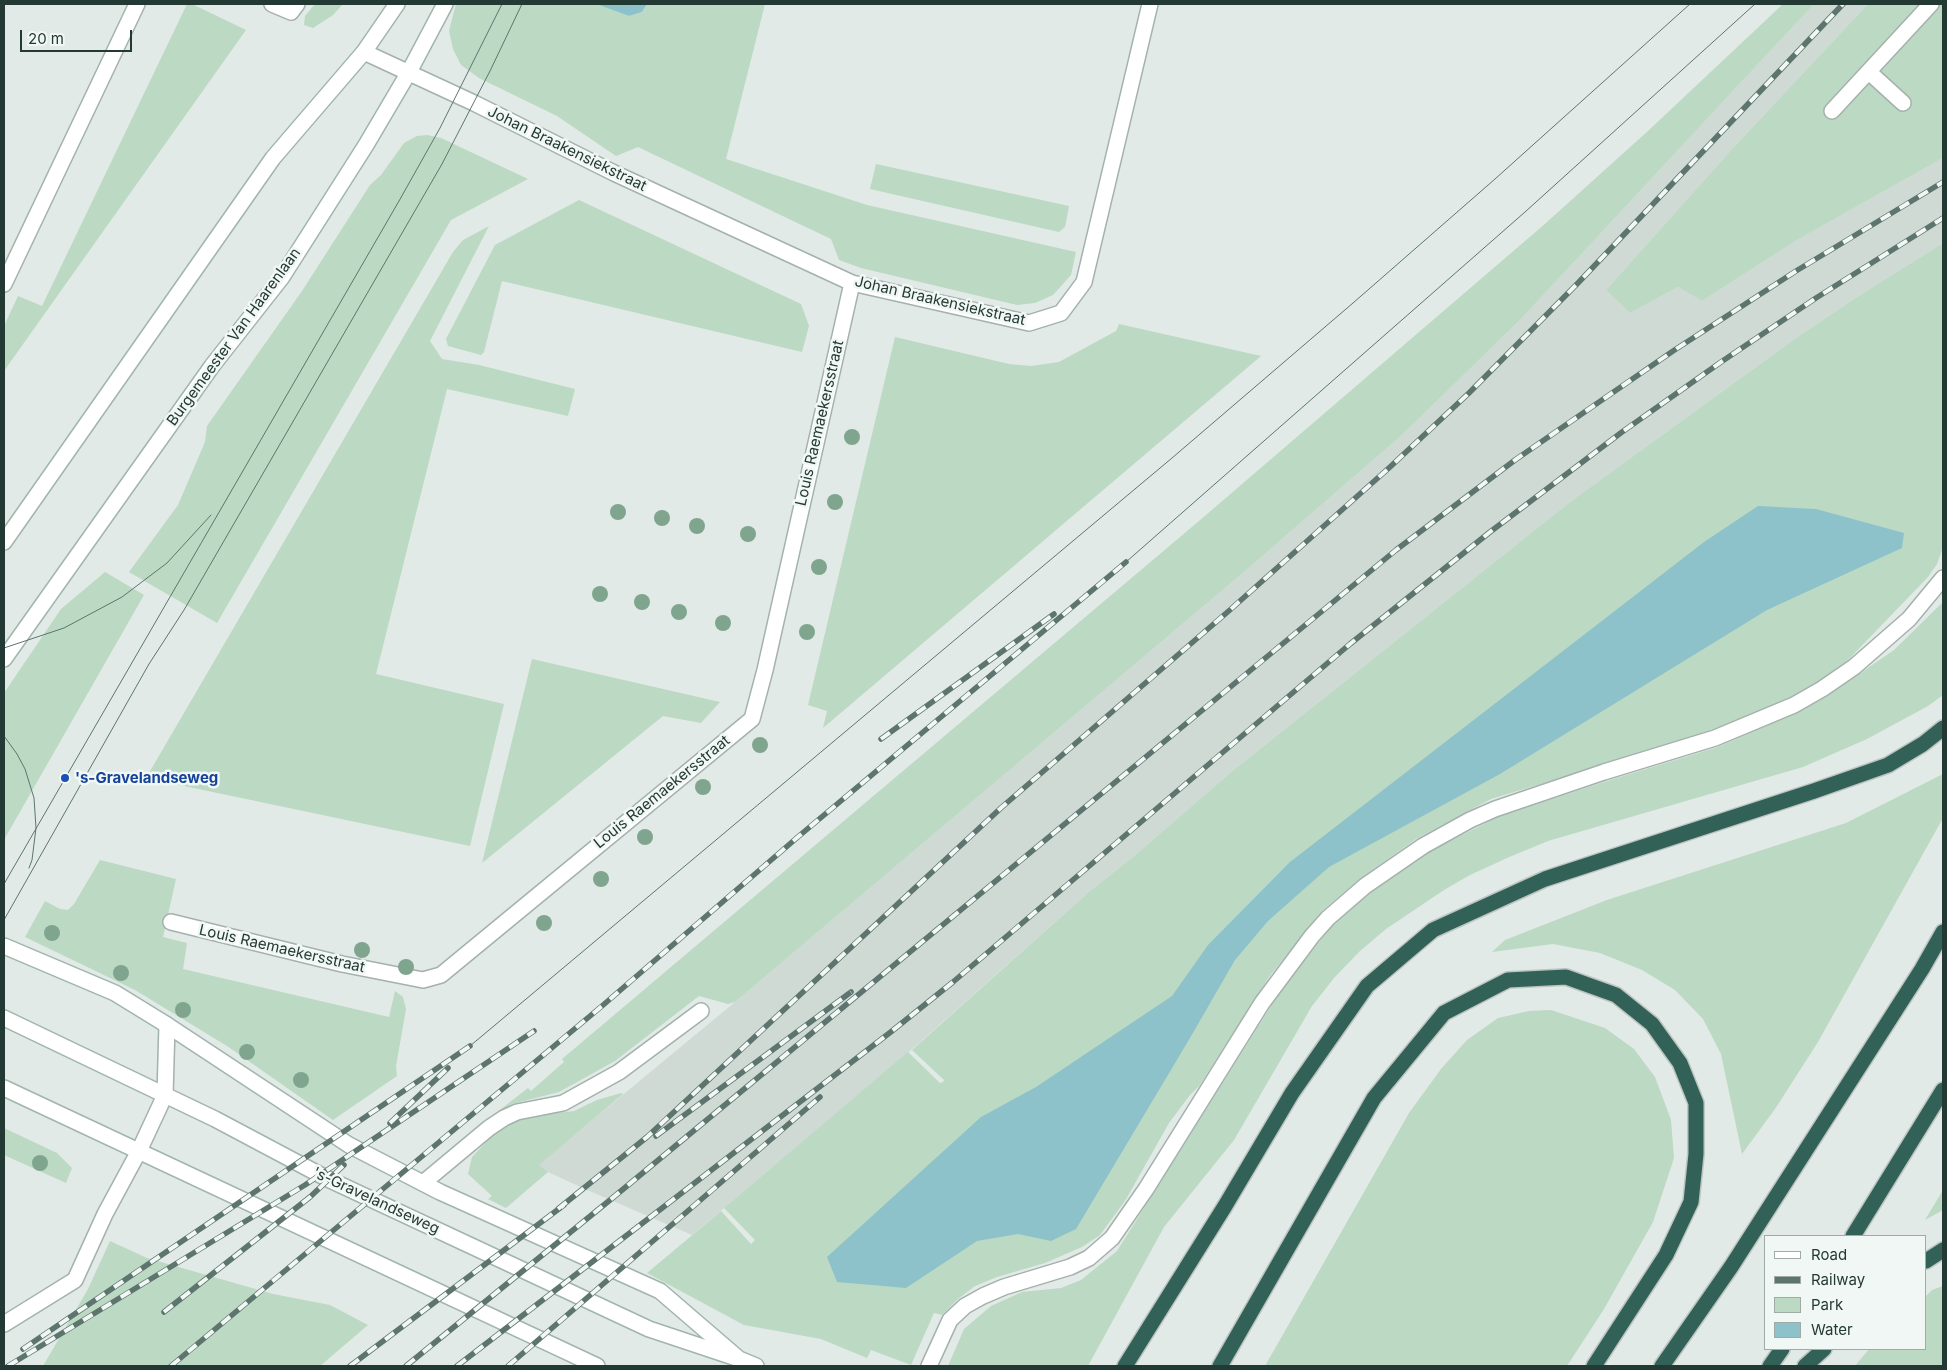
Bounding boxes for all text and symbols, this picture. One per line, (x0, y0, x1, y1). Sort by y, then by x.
scale bar (22, 20, 135, 52)
text: 20 m (28, 29, 64, 48)
street label: Johan Braakensiekstraat (485, 103, 649, 195)
street label: Burgemeester Van Haarenlaan (163, 245, 305, 429)
street label: Johan Braakensiekstraat (853, 273, 1027, 329)
street label: Louis Raemaekersstraat (792, 338, 848, 508)
street label: Louis Raemaekersstraat (590, 732, 734, 852)
place label: 's-Gravelandseweg (75, 769, 218, 787)
marker: 's-Gravelandseweg (59, 772, 71, 784)
street label: Louis Raemaekersstraat (197, 921, 367, 977)
street label: 's-Gravelandseweg (310, 1164, 442, 1238)
legend (1764, 1235, 1927, 1350)
text: Road (1811, 1245, 1847, 1264)
text: Railway (1811, 1270, 1865, 1289)
text: Park (1811, 1295, 1843, 1314)
text: Water (1811, 1320, 1853, 1339)

